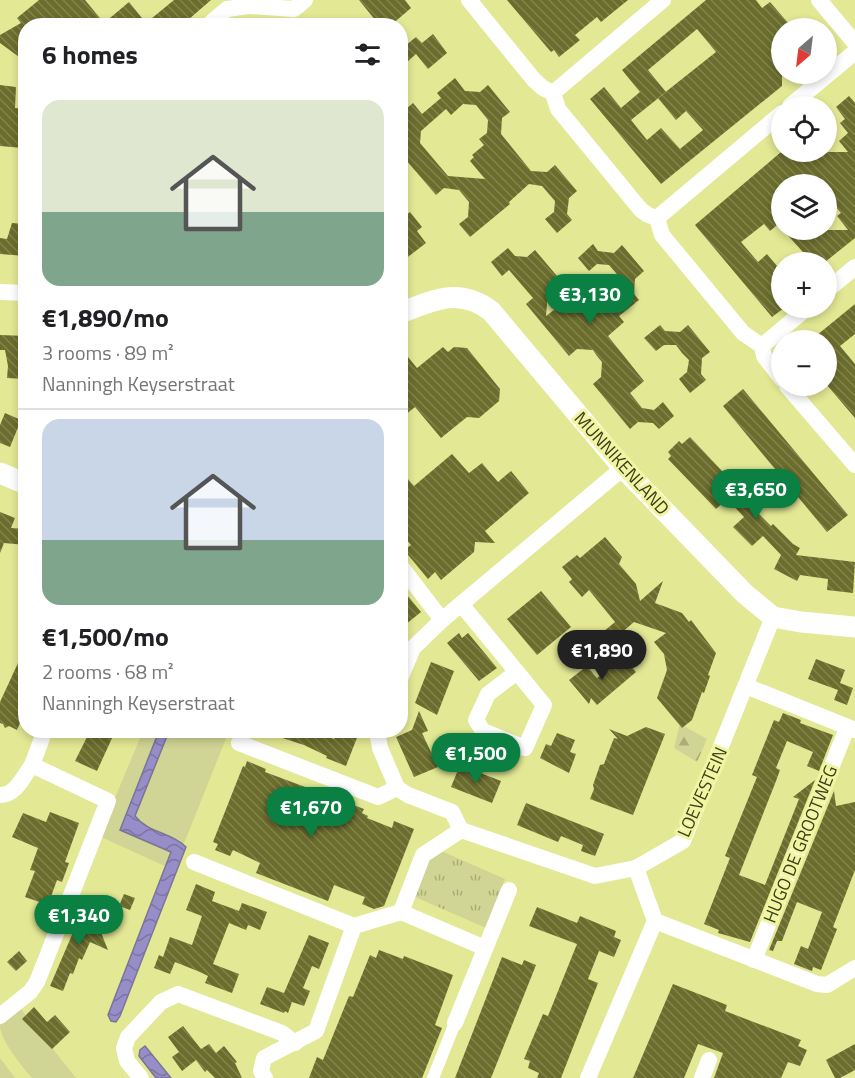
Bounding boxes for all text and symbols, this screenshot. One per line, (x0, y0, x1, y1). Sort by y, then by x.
north arrow (771, 18, 837, 84)
map controls (771, 18, 837, 396)
text: 6 homes (42, 35, 138, 74)
icon: filters (351, 38, 384, 71)
button: locate (771, 96, 837, 162)
icon: home (159, 139, 267, 247)
button: layers (771, 174, 837, 240)
button: + (771, 252, 837, 318)
pin: €3,130 (541, 274, 639, 325)
text: €3,130 (559, 278, 621, 309)
text: €1,890/mo (42, 298, 169, 337)
button: − (771, 330, 837, 396)
text: 3 rooms · 89 m² (42, 337, 174, 368)
text: Nanningh Keyserstraat (42, 368, 235, 399)
street label: MUNNIKENLAND (568, 405, 676, 521)
icon: home (159, 458, 267, 566)
pin: €3,650 (707, 469, 805, 520)
text: €3,650 (725, 473, 787, 504)
text: €1,500/mo (42, 617, 169, 656)
pin: €1,890 (553, 630, 651, 681)
text: €1,890 (571, 634, 633, 665)
text: 2 rooms · 68 m² (42, 656, 174, 687)
text: Nanningh Keyserstraat (42, 687, 235, 718)
pin: €1,500 (427, 733, 525, 784)
text: €1,500 (445, 737, 507, 768)
street label: LOEVESTEIN (670, 743, 734, 841)
street label: HUGO DE GROOTWEG (756, 761, 844, 927)
pin: €1,670 (262, 787, 360, 838)
text: €1,670 (280, 791, 342, 822)
pin: €1,340 (30, 895, 128, 946)
text: €1,340 (48, 899, 110, 930)

